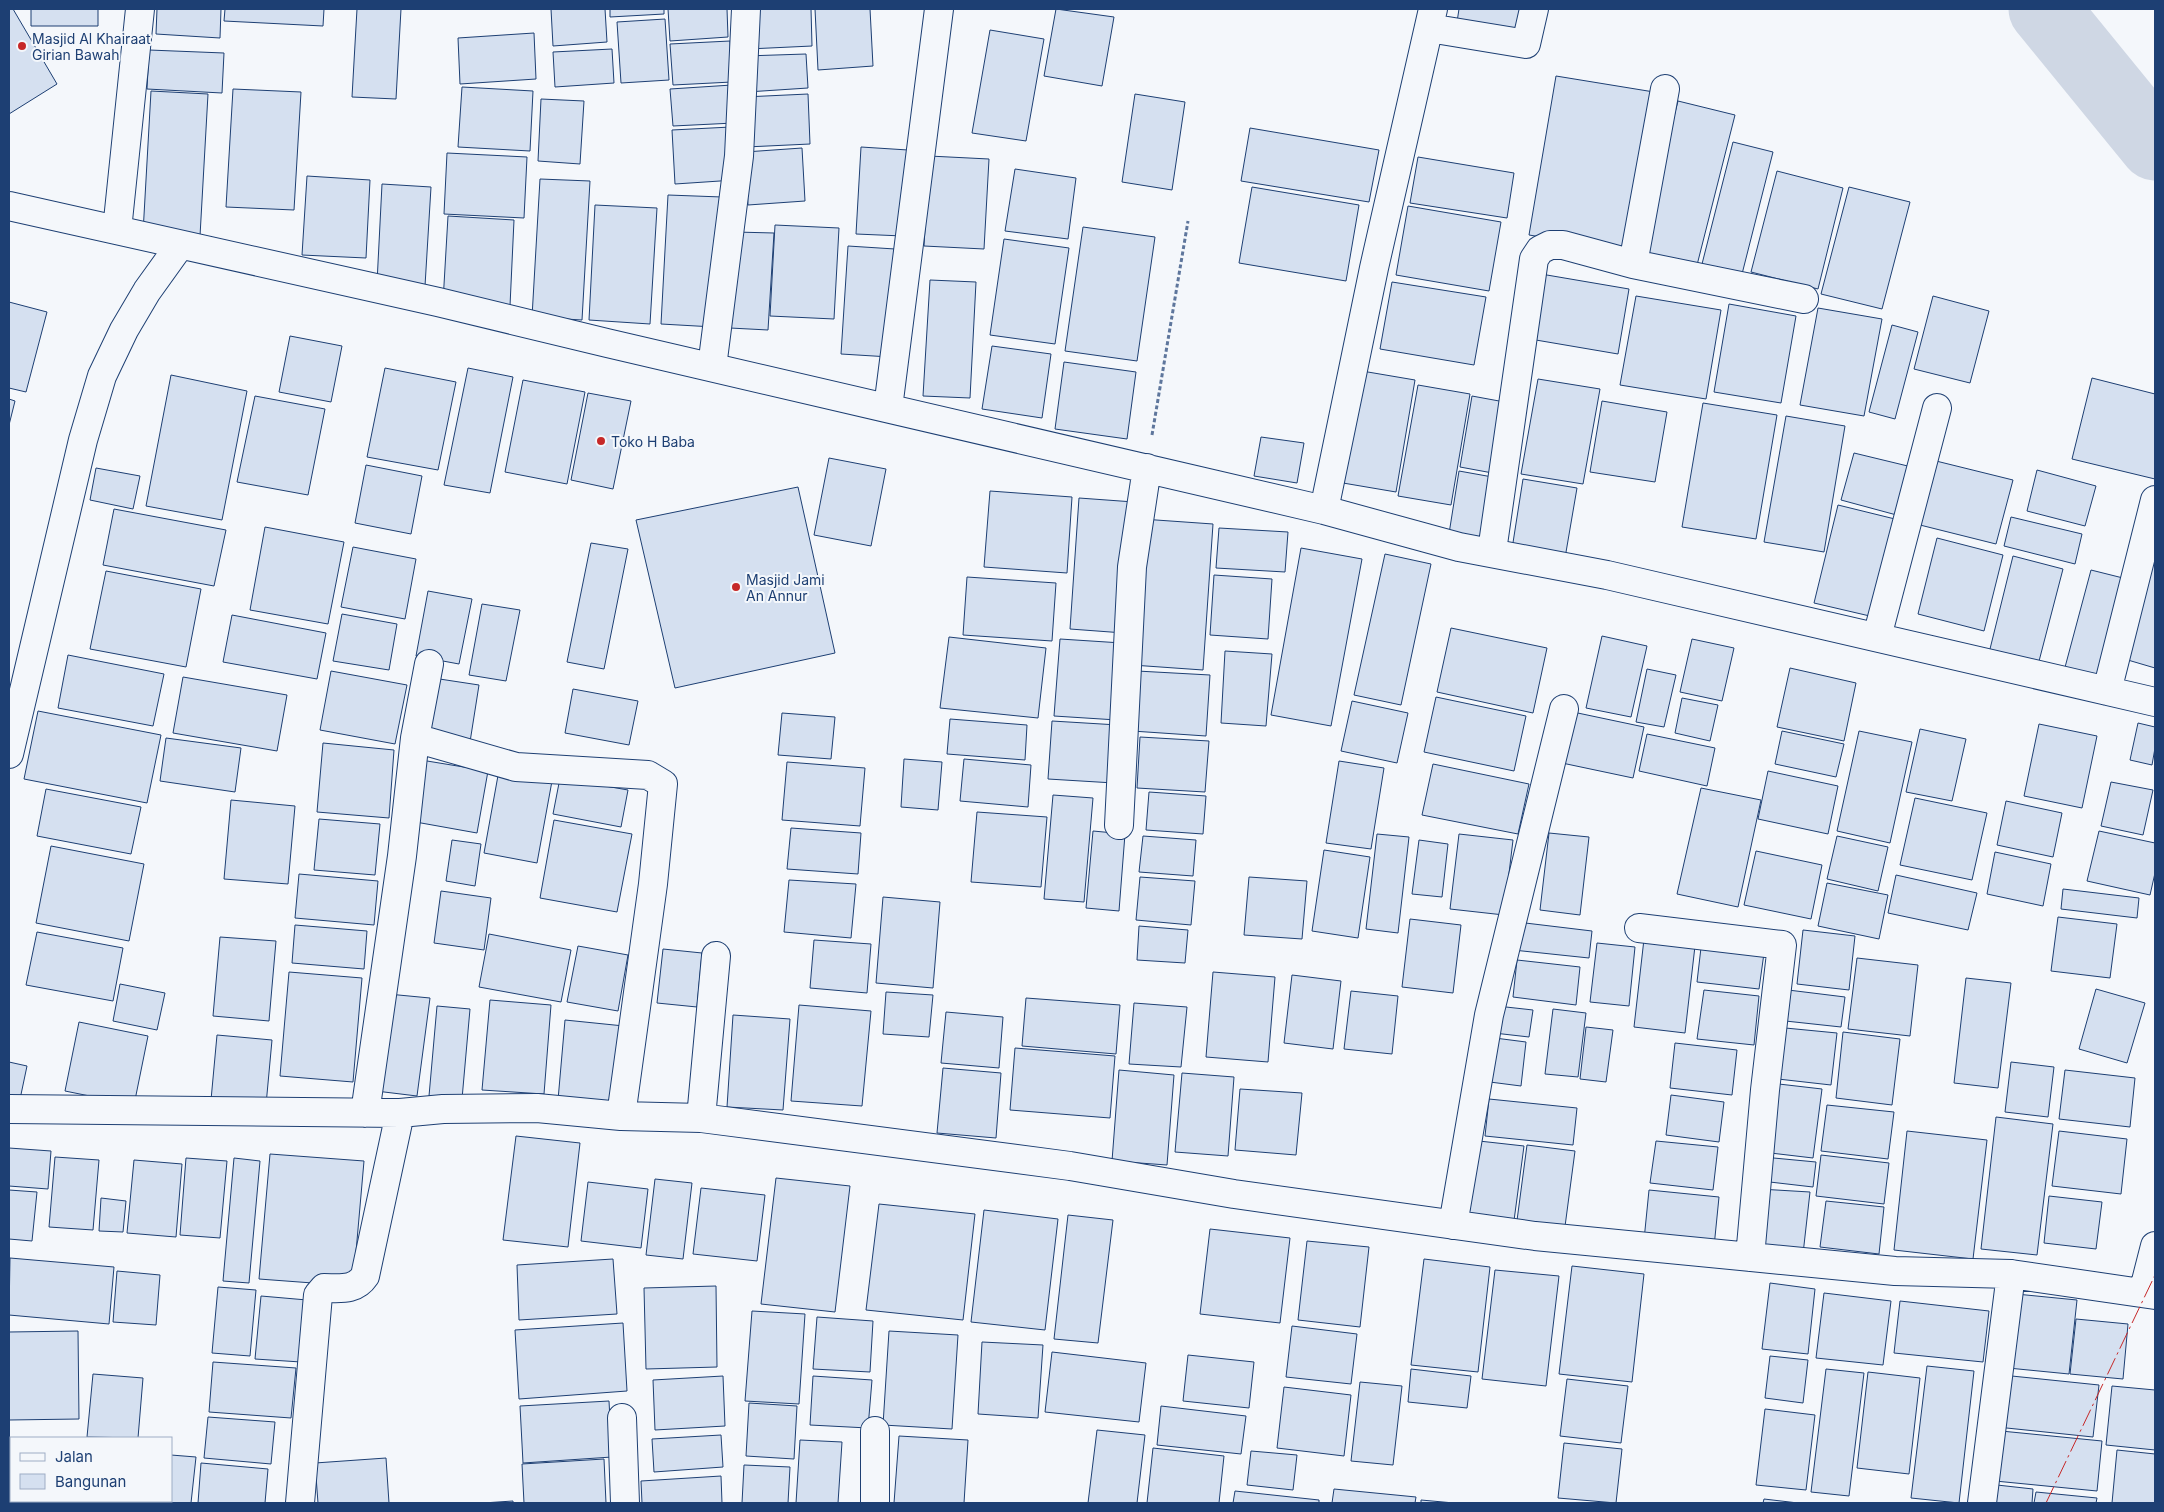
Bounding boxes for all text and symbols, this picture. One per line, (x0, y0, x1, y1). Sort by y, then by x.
place label: Masjid Al Khairaat Girian Bawah (32, 30, 151, 63)
marker: Masjid Al Khairaat Girian Bawah (16, 40, 28, 52)
place label: Toko H Baba (611, 433, 695, 450)
marker: Toko H Baba (595, 435, 607, 447)
place label: Masjid Jami An Annur (746, 571, 825, 604)
marker: Masjid Jami An Annur (730, 581, 742, 593)
legend (10, 1437, 172, 1502)
text: Jalan (55, 1447, 93, 1466)
text: Bangunan (55, 1472, 126, 1491)

